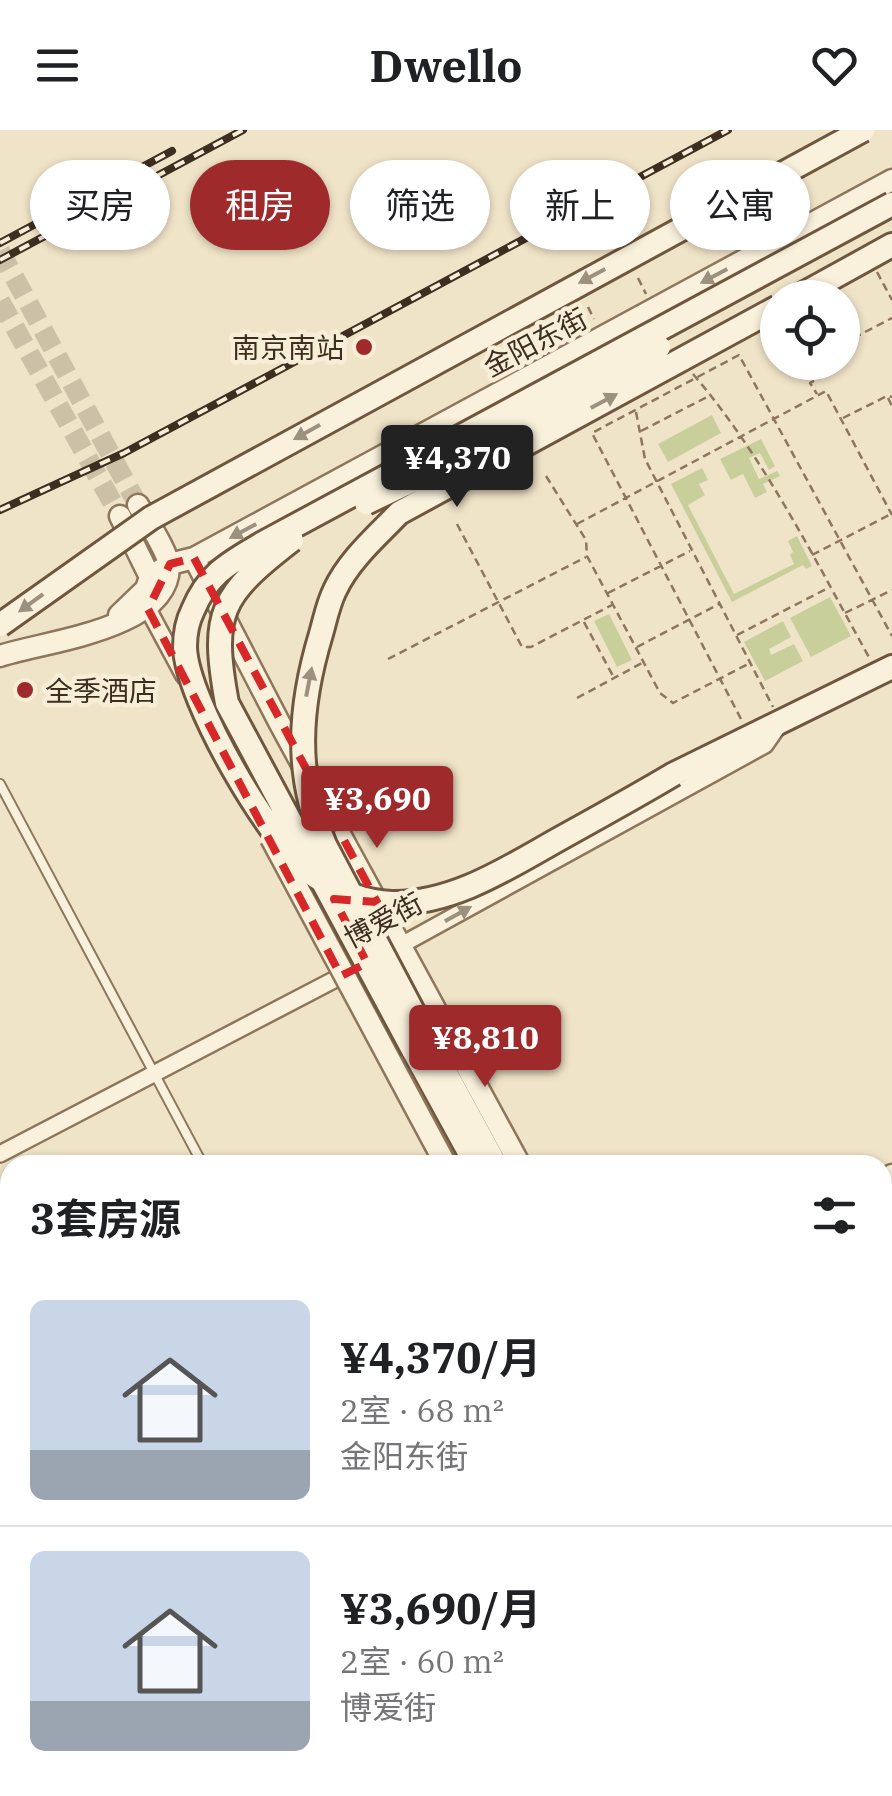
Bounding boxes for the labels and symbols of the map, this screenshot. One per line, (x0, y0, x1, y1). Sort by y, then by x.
one-way arrow (578, 267, 607, 284)
one-way arrow (699, 268, 728, 285)
street label: 金阳东街 (477, 299, 593, 385)
place label: 南京南站 (232, 329, 344, 366)
marker: 南京南站 (353, 336, 375, 358)
one-way arrow (590, 393, 618, 410)
one-way arrow (293, 422, 321, 440)
pin: ¥4,370 (376, 425, 538, 510)
one-way arrow (229, 522, 258, 539)
one-way arrow (18, 593, 45, 613)
one-way arrow (302, 666, 318, 697)
place label: 全季酒店 (45, 672, 157, 709)
marker: 全季酒店 (14, 679, 36, 701)
pin: ¥3,690 (296, 766, 458, 851)
street label: 博爱街 (337, 884, 429, 956)
one-way arrow (443, 906, 472, 923)
pin: ¥8,810 (404, 1005, 566, 1090)

